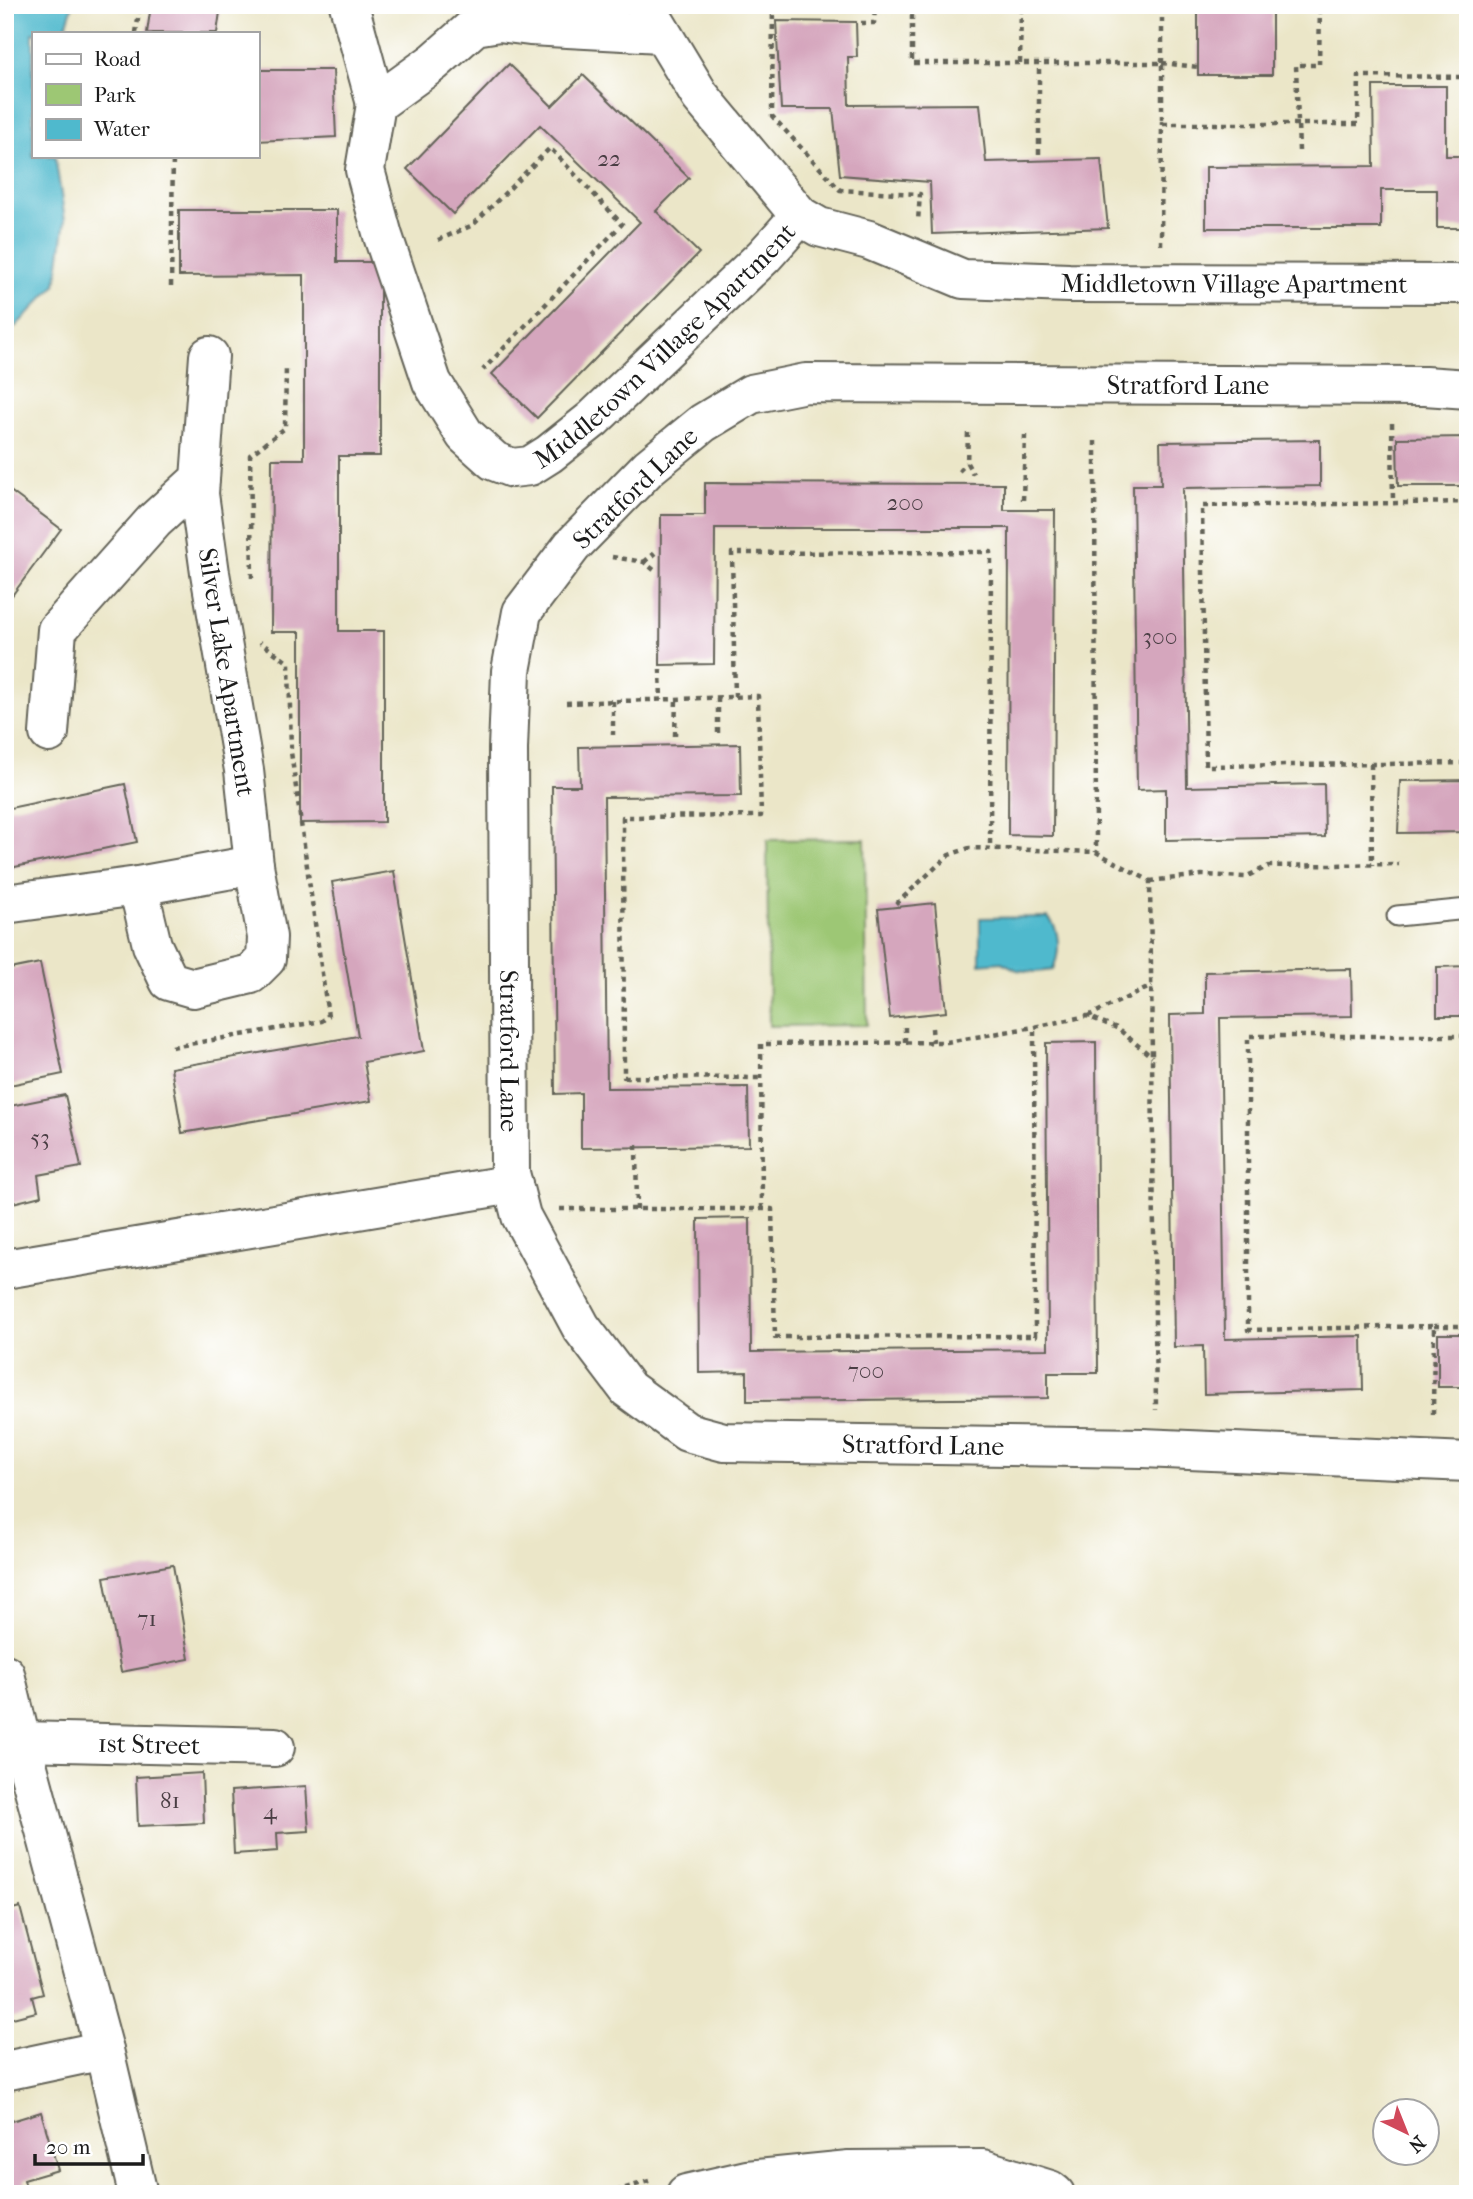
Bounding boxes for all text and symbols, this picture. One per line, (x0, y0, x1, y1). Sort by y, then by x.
legend (32, 32, 259, 158)
text: Road (94, 47, 141, 71)
text: Park (94, 83, 136, 107)
text: Water (93, 117, 150, 141)
house number: 22 (597, 145, 621, 172)
street label: Middletown Village Apartment (528, 216, 803, 476)
street label: Middletown Village Apartment (1060, 268, 1408, 300)
street label: Stratford Lane (1107, 370, 1269, 401)
street label: Stratford Lane (566, 421, 705, 556)
house number: 200 (886, 489, 924, 516)
street label: Silver Lake Apartment (192, 546, 262, 799)
house number: 300 (1143, 623, 1177, 650)
street label: Stratford Lane (493, 970, 525, 1132)
house number: 53 (30, 1124, 50, 1151)
house number: 700 (848, 1357, 884, 1384)
street label: Stratford Lane (842, 1429, 1005, 1462)
house number: 71 (137, 1605, 157, 1632)
street label: 1st Street (97, 1728, 201, 1761)
house number: 81 (160, 1787, 180, 1814)
house number: 4 (263, 1798, 278, 1825)
north arrow (1372, 2098, 1442, 2168)
scale bar (35, 2122, 144, 2166)
text: N (1404, 2131, 1430, 2157)
text: 20 m (46, 2135, 91, 2159)

